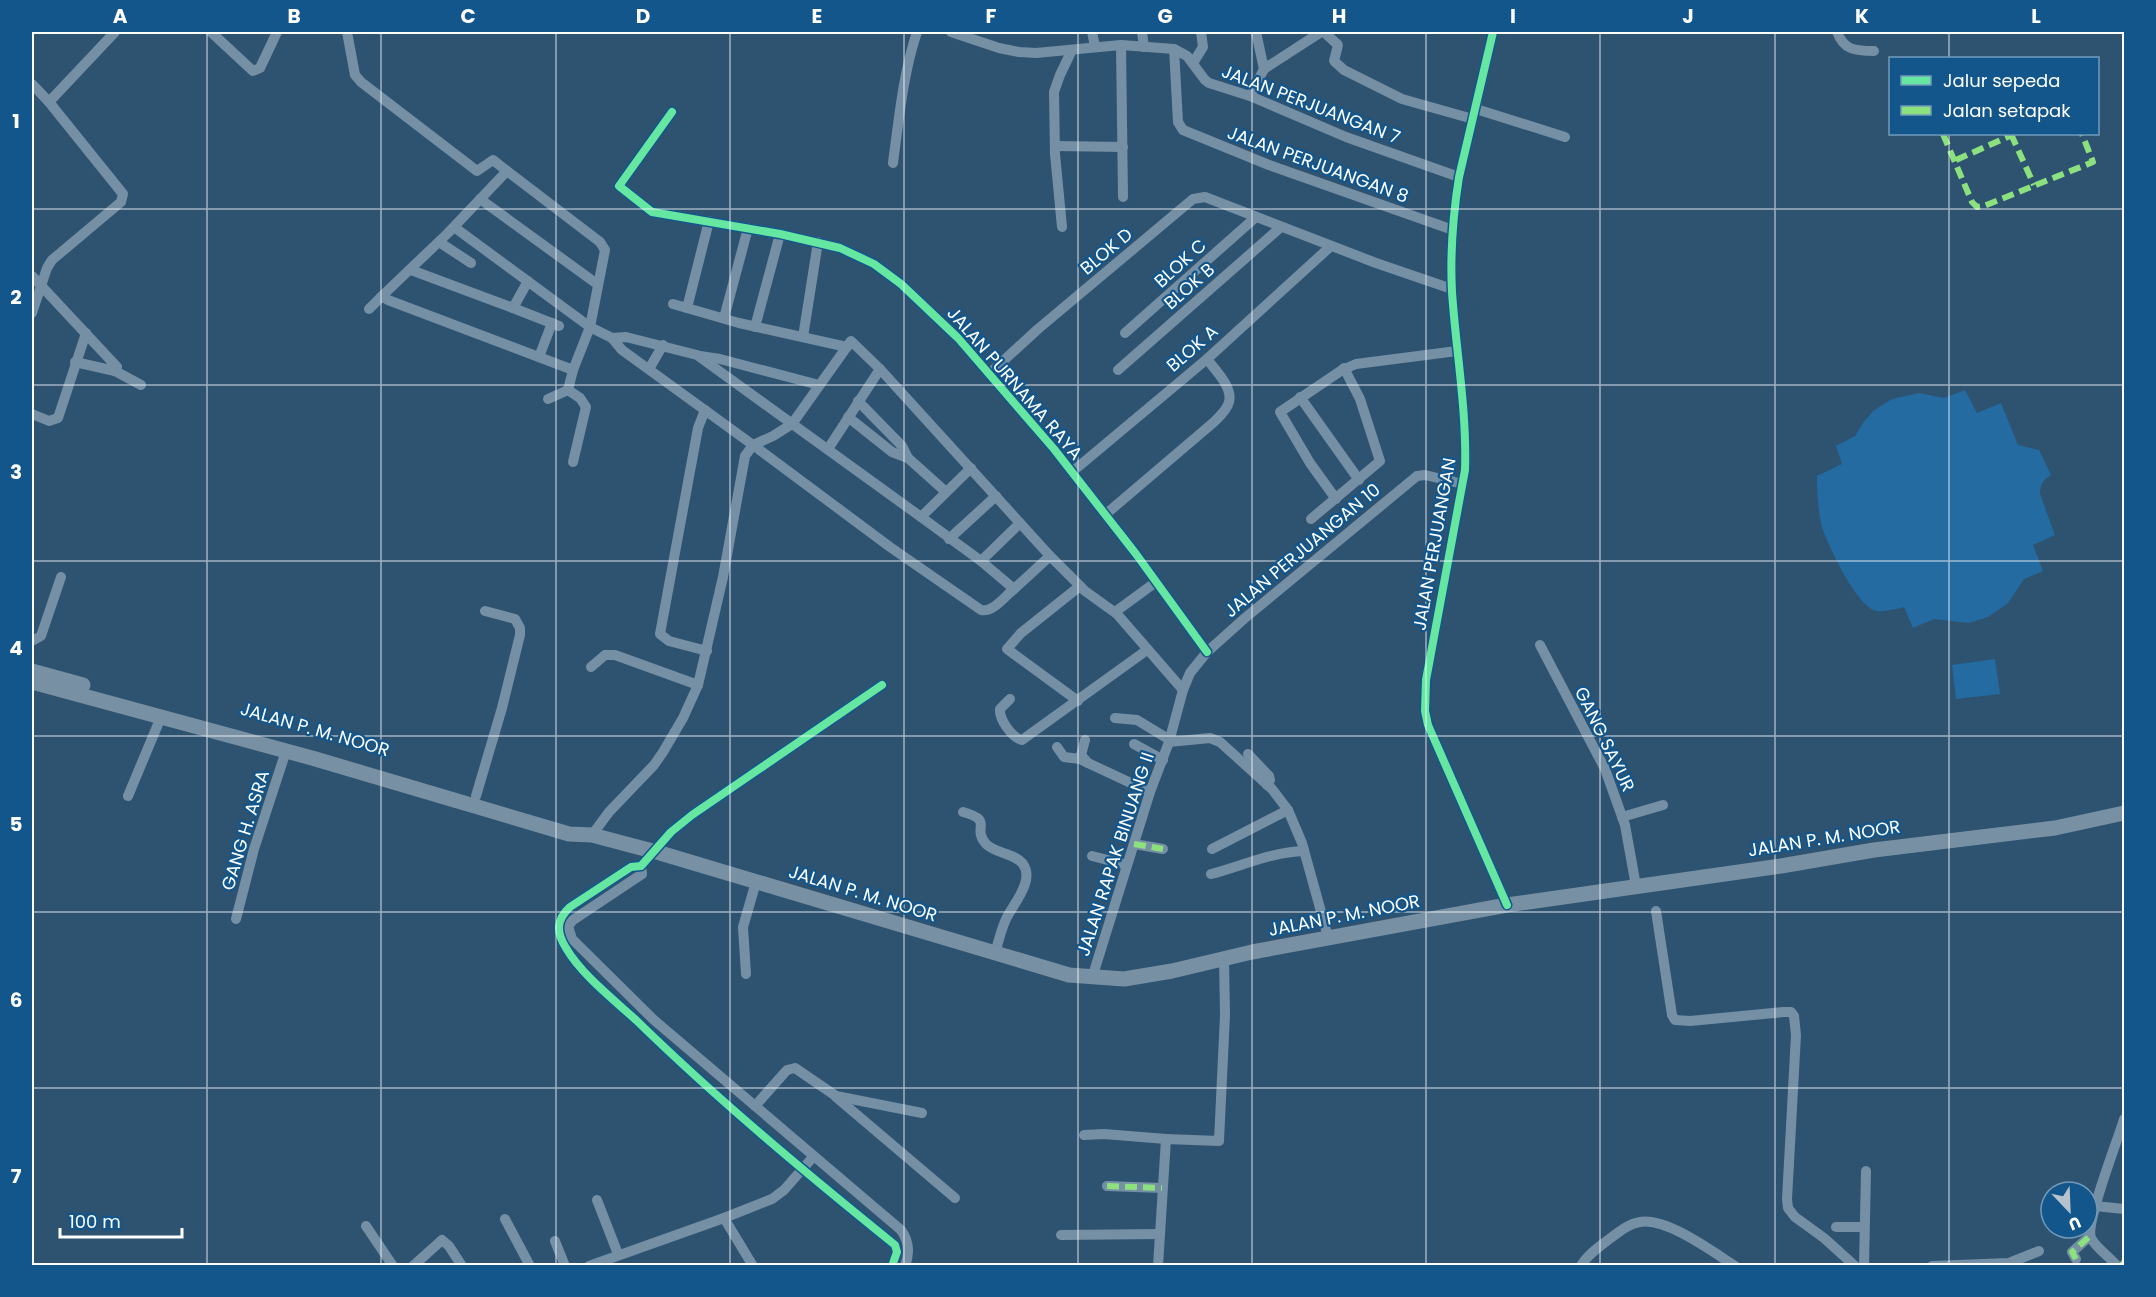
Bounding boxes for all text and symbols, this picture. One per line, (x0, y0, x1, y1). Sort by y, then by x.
text: A (113, 2, 128, 30)
text: B (287, 2, 301, 30)
text: C (460, 2, 476, 30)
text: D (636, 2, 650, 30)
text: E (812, 2, 822, 30)
text: F (986, 2, 997, 30)
text: G (1157, 2, 1173, 30)
text: H (1332, 2, 1346, 30)
text: I (1510, 2, 1516, 30)
text: J (1682, 2, 1694, 30)
text: K (1855, 2, 1869, 30)
text: L (2031, 2, 2041, 30)
legend (1889, 57, 2099, 135)
street label: JALAN PERJUANGAN 7 (1218, 58, 1404, 150)
text: Jalur sepeda (1943, 68, 2060, 93)
text: Jalan setapak (1943, 98, 2071, 123)
text: 1 (12, 107, 20, 135)
street label: JALAN PERJUANGAN 8 (1224, 120, 1412, 208)
street label: BLOK D (1074, 222, 1138, 280)
street label: BLOK C (1148, 233, 1212, 293)
street label: BLOK B (1158, 257, 1220, 315)
text: 2 (10, 283, 22, 311)
street label: JALAN PURNAMA RAYA (941, 301, 1089, 465)
street label: BLOK A (1161, 319, 1223, 377)
street label: JALAN PERJUANGAN (1407, 456, 1461, 632)
text: 3 (10, 458, 22, 486)
street label: JALAN PERJUANGAN 10 (1219, 477, 1385, 623)
text: 4 (9, 634, 23, 662)
street label: GANG SAYUR (1569, 682, 1641, 796)
street label: JALAN P. M. NOOR (238, 696, 392, 762)
street label: JALAN RAPAK BINUANG II (1070, 749, 1160, 959)
street label: GANG H. ASRA (215, 767, 275, 893)
text: 5 (10, 810, 23, 838)
street label: JALAN P. M. NOOR (1746, 814, 1902, 862)
street label: JALAN P. M. NOOR (786, 859, 940, 927)
street label: JALAN P. M. NOOR (1266, 888, 1422, 942)
text: 6 (10, 986, 22, 1014)
text: 7 (11, 1162, 22, 1190)
north arrow (2039, 1180, 2099, 1240)
scale bar (60, 1201, 182, 1239)
text: 100 m (69, 1209, 121, 1234)
text: U (2065, 1211, 2084, 1236)

